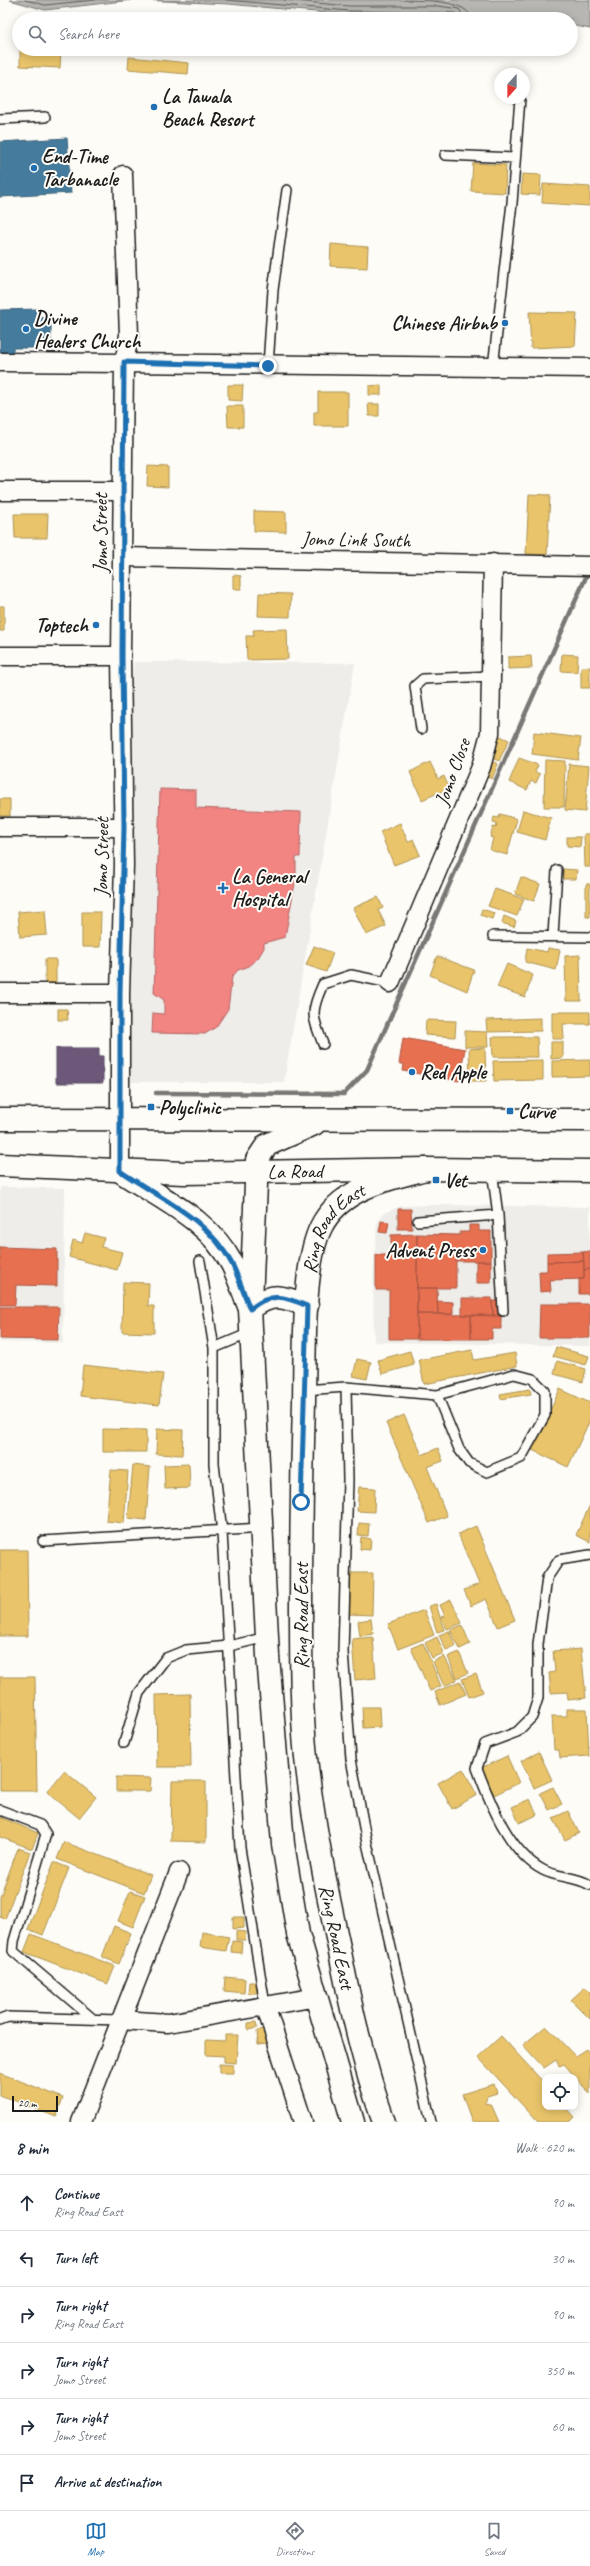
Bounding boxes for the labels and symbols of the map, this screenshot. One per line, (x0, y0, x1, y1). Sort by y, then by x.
north arrow (494, 68, 530, 104)
place label: La Tawala Beach Resort (162, 84, 256, 132)
marker: La Tawala Beach Resort (149, 102, 159, 112)
place label: End-Time Tarbanacle (42, 144, 120, 192)
marker: End-Time Tarbanacle (29, 163, 39, 173)
place label: Divine Healers Church (34, 306, 142, 354)
place label: Chinese Airbnb (391, 311, 499, 336)
marker: Chinese Airbnb (500, 318, 510, 328)
marker: Divine Healers Church (21, 324, 31, 334)
route end (259, 357, 277, 375)
street label: Jomo Street (88, 491, 113, 574)
street label: Jomo Link South (300, 526, 411, 553)
place label: Toptech (35, 613, 90, 638)
marker: Toptech (91, 620, 101, 630)
street label: Jomo Close (428, 734, 477, 810)
street label: Jomo Street (88, 815, 115, 898)
place label: La General Hospital (232, 864, 310, 912)
marker: La General Hospital (217, 882, 229, 894)
place label: Red Apple (420, 1060, 488, 1085)
marker: Red Apple (407, 1067, 417, 1077)
place label: Polyclinic (159, 1095, 223, 1121)
place label: Curve (518, 1099, 557, 1124)
marker: Polyclinic (146, 1102, 156, 1112)
marker: Curve (505, 1106, 515, 1116)
street label: La Road (267, 1158, 326, 1184)
place label: Vet (444, 1168, 469, 1193)
marker: Vet (431, 1175, 441, 1185)
street label: Ring Road East (297, 1177, 371, 1275)
place label: Advent Press (386, 1238, 477, 1263)
marker: Advent Press (478, 1245, 488, 1255)
route start (292, 1493, 310, 1511)
street label: Ring Road East (289, 1561, 314, 1669)
street label: Ring Road East (313, 1883, 360, 1994)
scale bar (12, 2094, 58, 2113)

